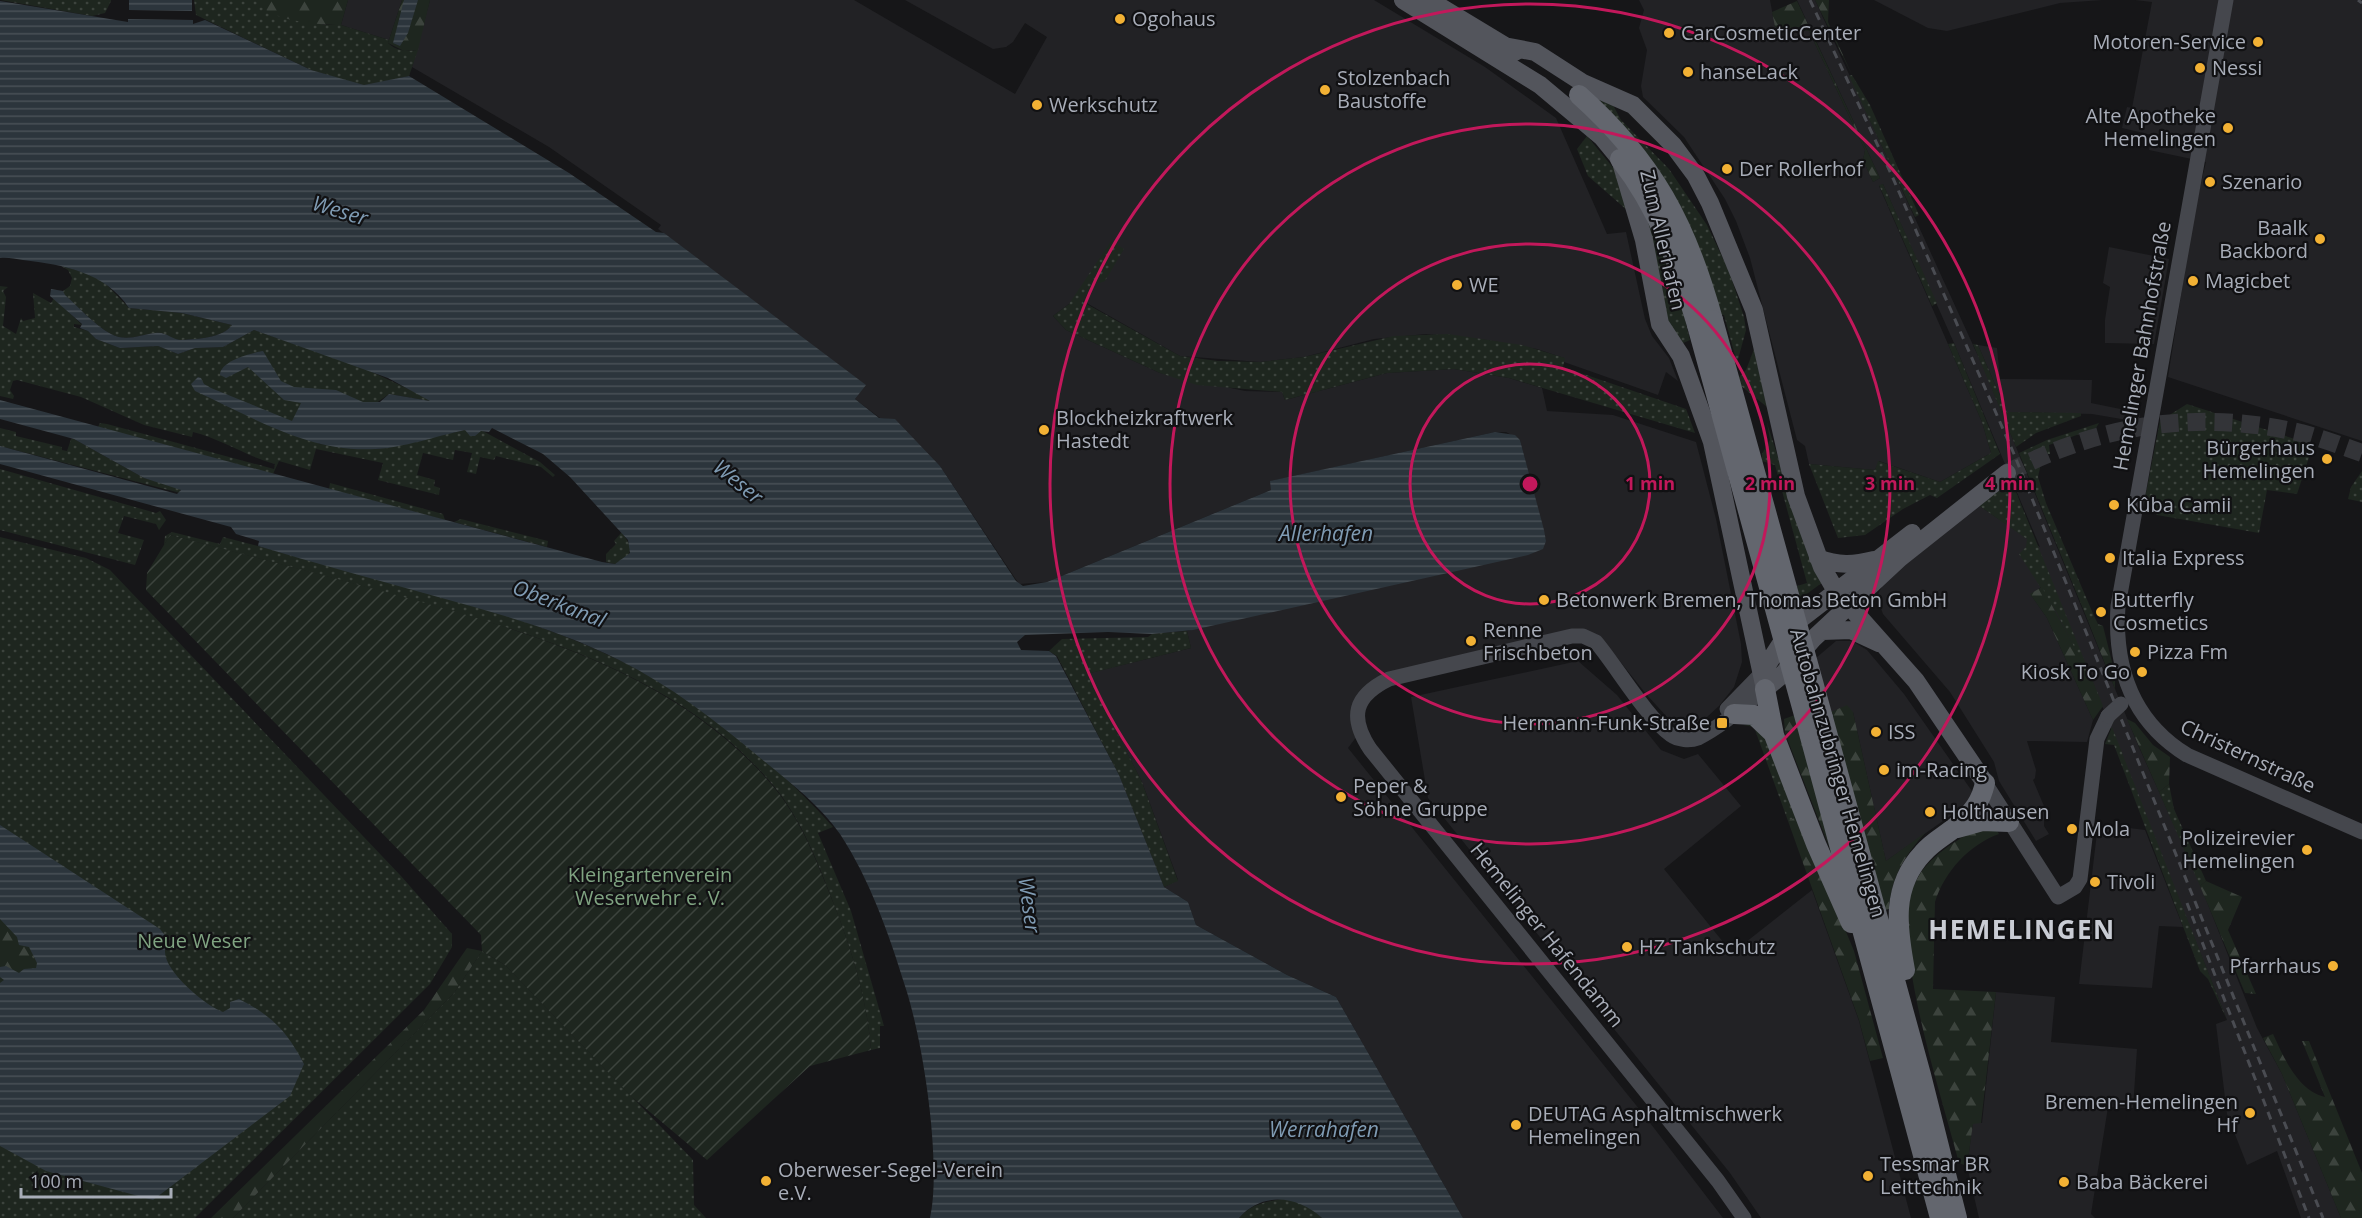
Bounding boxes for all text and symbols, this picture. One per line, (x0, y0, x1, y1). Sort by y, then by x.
place label: Ogohaus (1132, 5, 1216, 32)
marker: Ogohaus (1113, 12, 1127, 26)
place label: CarCosmeticCenter (1681, 19, 1861, 46)
marker: CarCosmeticCenter (1662, 26, 1676, 40)
place label: Motoren-Service (2092, 28, 2246, 55)
marker: Motoren-Service (2251, 35, 2265, 49)
place label: Nessi (2212, 54, 2262, 81)
place label: hanseLack (1700, 58, 1799, 85)
marker: Nessi (2193, 61, 2207, 75)
place label: Stolzenbach Baustoffe (1337, 64, 1450, 114)
marker: hanseLack (1681, 65, 1695, 79)
marker: Stolzenbach Baustoffe (1318, 83, 1332, 97)
place label: Werkschutz (1049, 91, 1158, 118)
marker: Werkschutz (1030, 98, 1044, 112)
place label: Alte Apotheke Hemelingen (2085, 102, 2216, 152)
marker: Alte Apotheke Hemelingen (2221, 121, 2235, 135)
place label: Der Rollerhof (1739, 155, 1864, 182)
marker: Der Rollerhof (1720, 162, 1734, 176)
street label: Zum Allerhafen (1634, 167, 1693, 313)
place label: Szenario (2222, 168, 2302, 195)
marker: Szenario (2203, 175, 2217, 189)
water label: Weser (309, 188, 372, 232)
place label: Baalk Backbord (2219, 214, 2308, 264)
street label: Hemelinger Bahnhofstraße (2106, 219, 2177, 473)
marker: Baalk Backbord (2313, 232, 2327, 246)
place label: Magicbet (2205, 267, 2290, 294)
place label: WE (1469, 271, 1499, 298)
marker: Magicbet (2186, 274, 2200, 288)
marker: WE (1450, 278, 1464, 292)
place label: Blockheizkraftwerk Hastedt (1056, 404, 1234, 454)
marker: Blockheizkraftwerk Hastedt (1037, 423, 1051, 437)
place label: Bürgerhaus Hemelingen (2203, 434, 2315, 484)
marker: Bürgerhaus Hemelingen (2320, 452, 2334, 466)
water label: Weser (708, 453, 770, 510)
text: 1 min (1625, 471, 1675, 495)
text: 2 min (1745, 471, 1795, 495)
text: 3 min (1865, 471, 1915, 495)
text: 4 min (1985, 471, 2035, 495)
centre of rings (1520, 474, 1540, 494)
place label: Kûba Camii (2126, 491, 2231, 518)
marker: Kûba Camii (2107, 498, 2121, 512)
water label: Allerhafen (1277, 519, 1373, 547)
place label: Italia Express (2122, 544, 2245, 571)
marker: Italia Express (2103, 551, 2117, 565)
water label: Oberkanal (509, 573, 611, 634)
place label: Betonwerk Bremen, Thomas Beton GmbH (1556, 586, 1947, 613)
place label: Butterfly Cosmetics (2113, 586, 2208, 636)
marker: Betonwerk Bremen, Thomas Beton GmbH (1537, 593, 1551, 607)
marker: Butterfly Cosmetics (2094, 605, 2108, 619)
place label: Renne Frischbeton (1483, 616, 1593, 666)
street label: Autobahnzubringer Hemelingen (1784, 625, 1893, 920)
marker: Renne Frischbeton (1464, 634, 1478, 648)
place label: Pizza Fm (2147, 638, 2228, 665)
marker: Pizza Fm (2128, 645, 2142, 659)
place label: Kiosk To Go (2021, 658, 2130, 685)
marker: Kiosk To Go (2135, 665, 2149, 679)
place label: Hermann-Funk-Straße (1502, 709, 1710, 736)
street label: Christernstraße (2176, 712, 2320, 799)
marker: Hermann-Funk-Straße (1715, 716, 1729, 730)
place label: ISS (1888, 718, 1916, 745)
marker: ISS (1869, 725, 1883, 739)
place label: im-Racing (1896, 756, 1987, 783)
marker: im-Racing (1877, 763, 1891, 777)
place label: Peper & Söhne Gruppe (1353, 772, 1488, 822)
marker: Peper & Söhne Gruppe (1334, 790, 1348, 804)
place label: Holthausen (1942, 798, 2050, 825)
marker: Holthausen (1923, 805, 1937, 819)
place label: Mola (2084, 815, 2130, 842)
marker: Mola (2065, 822, 2079, 836)
place label: Polizeirevier Hemelingen (2181, 824, 2295, 874)
street label: Hemelinger Hafendamm (1465, 837, 1630, 1033)
marker: Polizeirevier Hemelingen (2300, 843, 2314, 857)
park label: Kleingartenverein Weserwehr e. V. (568, 861, 732, 911)
place label: Tivoli (2107, 868, 2155, 895)
water label: Weser (1012, 875, 1048, 935)
marker: Tivoli (2088, 875, 2102, 889)
district label: HEMELINGEN (1928, 911, 2116, 947)
park label: Neue Weser (137, 927, 251, 954)
place label: HZ Tankschutz (1639, 933, 1775, 960)
marker: HZ Tankschutz (1620, 940, 1634, 954)
place label: Pfarrhaus (2230, 952, 2321, 979)
marker: Pfarrhaus (2326, 959, 2340, 973)
place label: Bremen-Hemelingen Hf (2045, 1088, 2239, 1138)
place label: DEUTAG Asphaltmischwerk Hemelingen (1528, 1100, 1782, 1150)
marker: Bremen-Hemelingen Hf (2243, 1106, 2257, 1120)
water label: Werrahafen (1269, 1115, 1379, 1143)
marker: DEUTAG Asphaltmischwerk Hemelingen (1509, 1118, 1523, 1132)
place label: Tessmar BR Leittechnik (1880, 1150, 1990, 1200)
place label: Oberweser-Segel-Verein e.V. (778, 1156, 1003, 1206)
scale bar (21, 1161, 171, 1199)
place label: Baba Bäckerei (2076, 1168, 2208, 1195)
text: 100 m (30, 1169, 82, 1193)
marker: Tessmar BR Leittechnik (1861, 1169, 1875, 1183)
marker: Oberweser-Segel-Verein e.V. (759, 1174, 773, 1188)
marker: Baba Bäckerei (2057, 1175, 2071, 1189)

